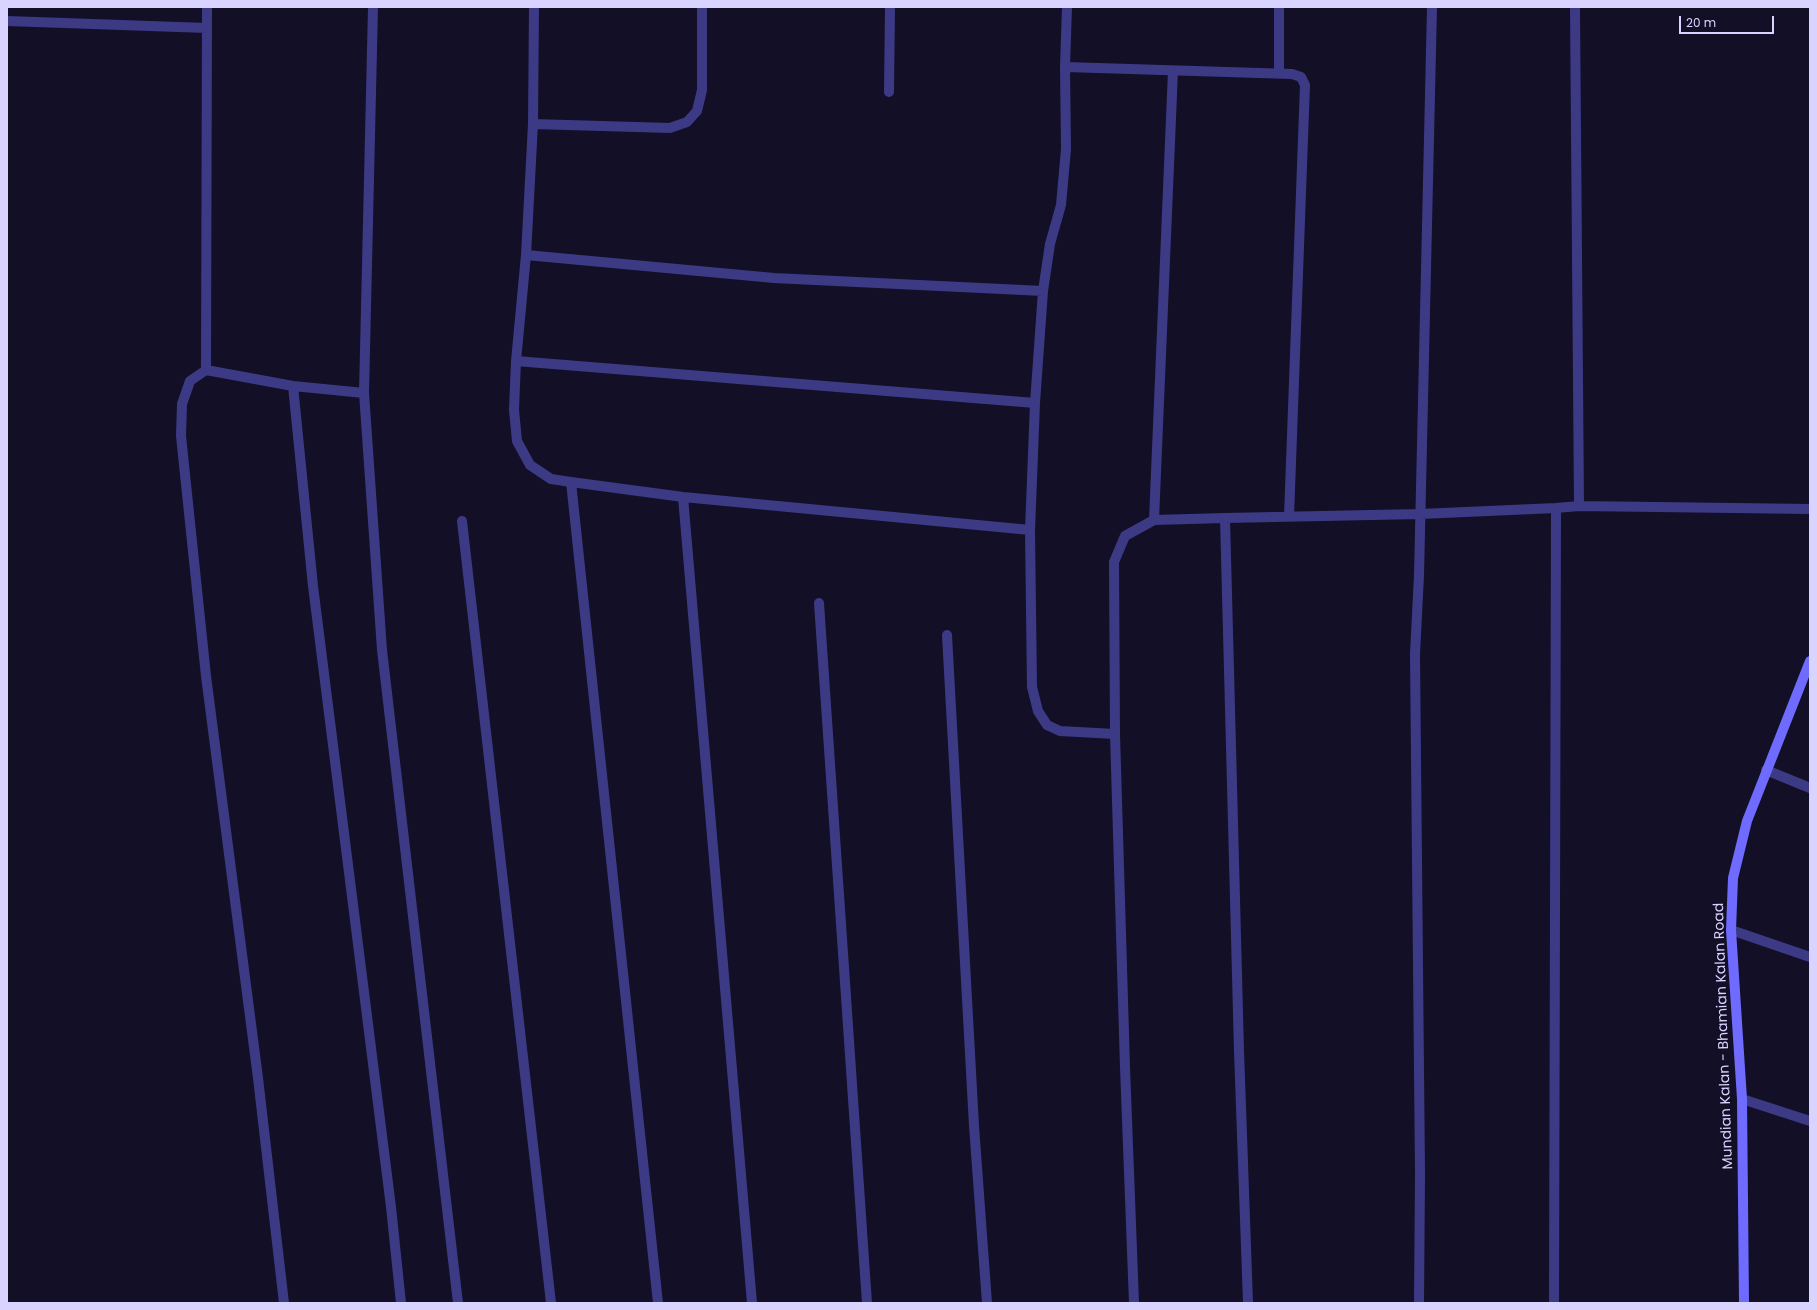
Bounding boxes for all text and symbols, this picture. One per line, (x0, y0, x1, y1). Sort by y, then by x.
scale bar (1681, 8, 1776, 34)
text: 20 m (1686, 14, 1716, 31)
street label: Mundian Kalan - Bhamian Kalan Road (1711, 902, 1737, 1170)

